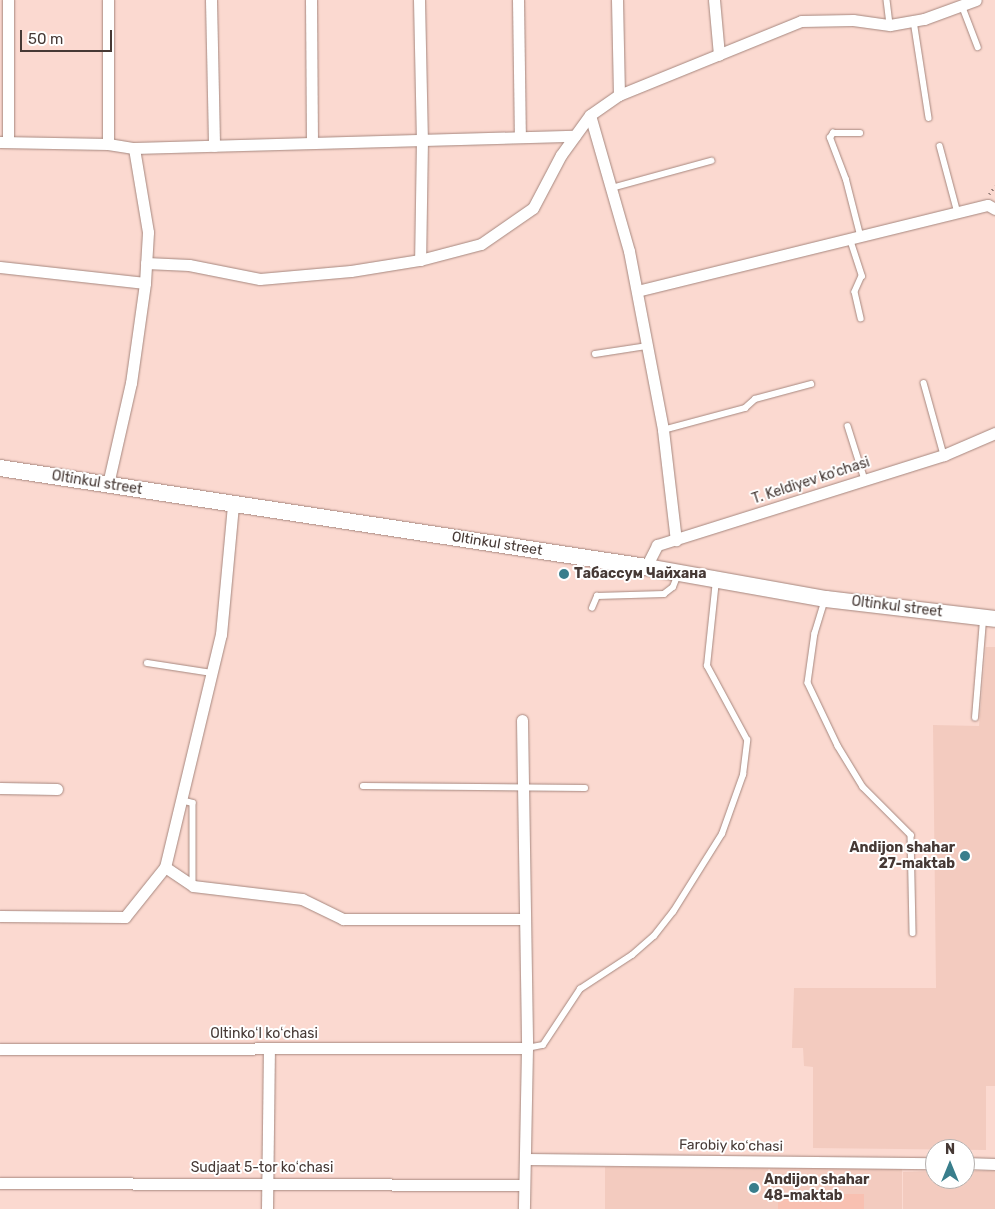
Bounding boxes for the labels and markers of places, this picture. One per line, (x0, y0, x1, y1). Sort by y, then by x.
place label: Табассум Чайхана (574, 566, 707, 582)
marker: Табассум Чайхана (558, 568, 570, 580)
place label: Andijon shahar 27-maktab (850, 840, 955, 872)
marker: Andijon shahar 27-maktab (959, 850, 971, 862)
place label: Andijon shahar 48-maktab (764, 1172, 869, 1204)
marker: Andijon shahar 48-maktab (748, 1182, 760, 1194)

